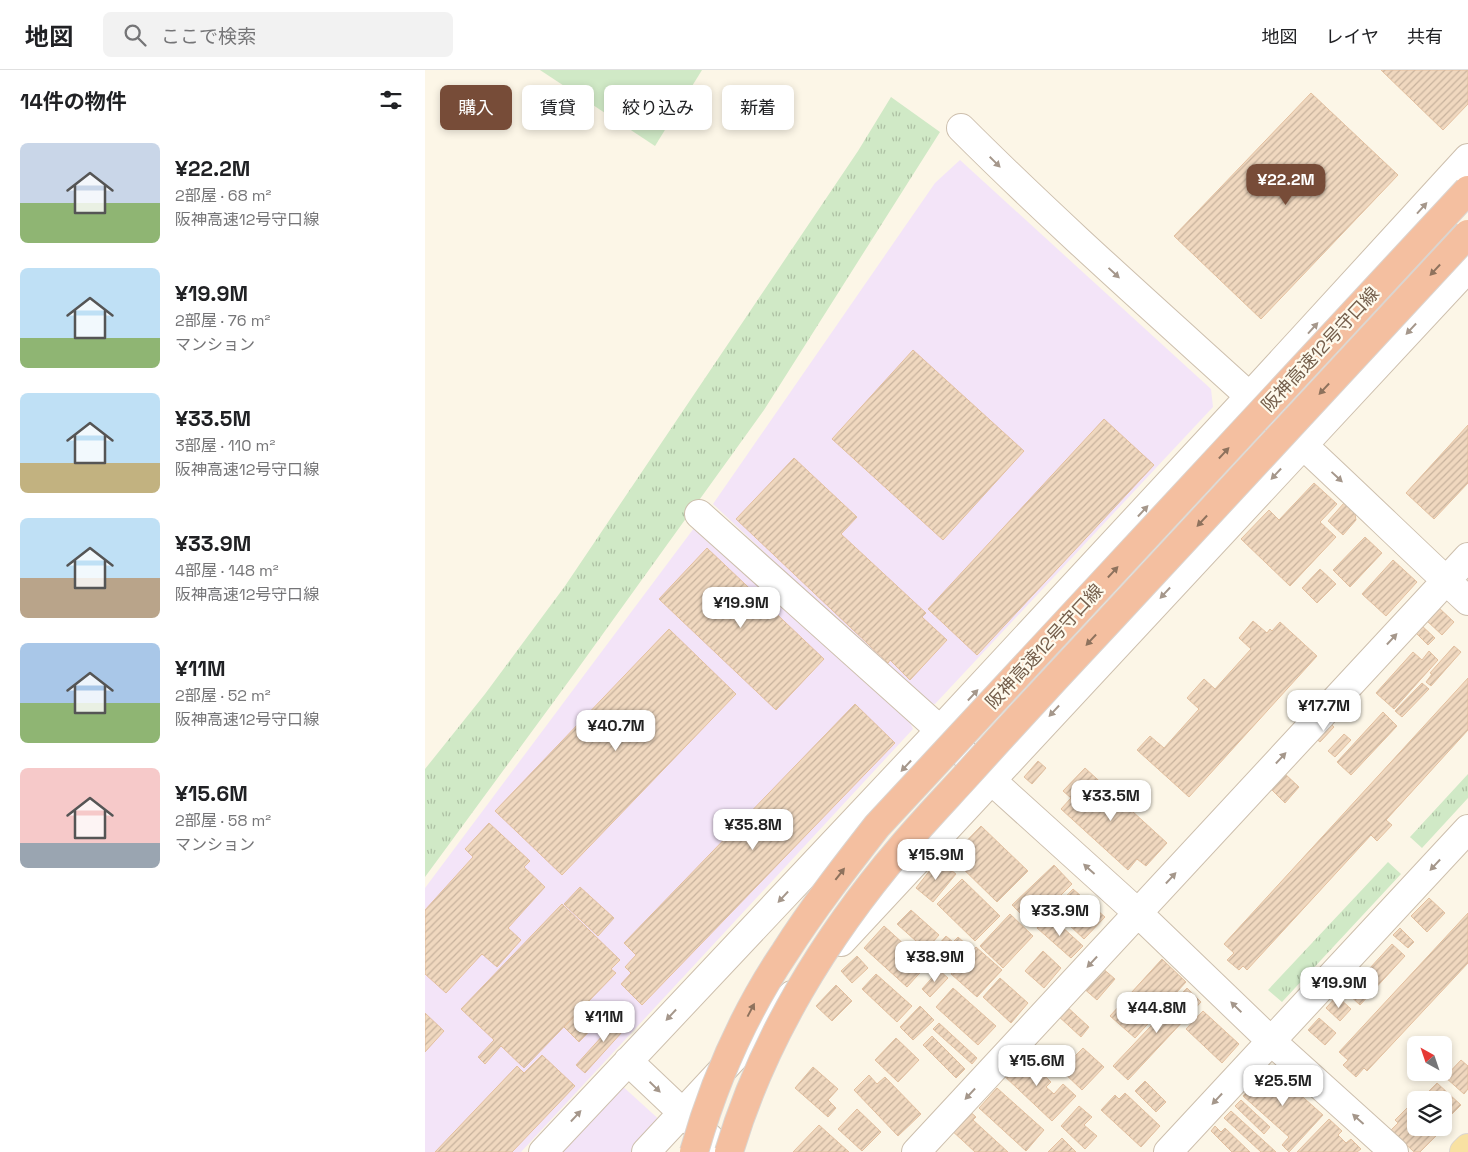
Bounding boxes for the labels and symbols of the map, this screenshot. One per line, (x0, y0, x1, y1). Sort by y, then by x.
one-way arrow (989, 156, 1001, 168)
pin: ¥22.2M (1245, 164, 1327, 206)
one-way arrow (1417, 201, 1428, 214)
one-way arrow (1429, 263, 1441, 275)
one-way arrow (1108, 267, 1120, 279)
street label: 阪神高速12号守口線 (1256, 282, 1384, 416)
one-way arrow (1307, 322, 1319, 334)
one-way arrow (1405, 323, 1417, 335)
one-way arrow (1318, 382, 1330, 394)
one-way arrow (1218, 447, 1230, 459)
one-way arrow (1270, 468, 1282, 480)
one-way arrow (1331, 471, 1343, 483)
one-way arrow (1137, 506, 1149, 518)
one-way arrow (1196, 514, 1208, 526)
one-way arrow (1107, 566, 1119, 578)
street label: 阪神高速12号守口線 (980, 579, 1108, 713)
pin: ¥19.9M (700, 586, 782, 629)
one-way arrow (1159, 586, 1171, 598)
one-way arrow (1085, 633, 1097, 645)
one-way arrow (1386, 634, 1398, 646)
one-way arrow (967, 689, 979, 701)
pin: ¥17.7M (1283, 690, 1365, 732)
one-way arrow (1048, 705, 1060, 717)
pin: ¥40.7M (575, 710, 657, 752)
one-way arrow (1275, 753, 1287, 765)
one-way arrow (900, 759, 912, 771)
pin: ¥33.5M (1070, 780, 1152, 822)
pin: ¥35.8M (712, 808, 794, 851)
pin: ¥15.9M (895, 838, 977, 881)
one-way arrow (1429, 858, 1441, 870)
one-way arrow (1083, 863, 1095, 875)
one-way arrow (835, 868, 846, 881)
one-way arrow (1165, 872, 1177, 884)
one-way arrow (777, 890, 789, 902)
pin: ¥33.9M (1019, 894, 1101, 937)
pin: ¥38.9M (894, 940, 976, 983)
one-way arrow (1087, 955, 1098, 968)
pin: ¥19.9M (1298, 966, 1380, 1009)
pin: ¥44.8M (1116, 992, 1198, 1034)
pin: ¥11M (574, 1000, 634, 1043)
one-way arrow (1231, 1001, 1243, 1013)
one-way arrow (747, 1002, 755, 1017)
one-way arrow (665, 1008, 677, 1020)
north arrow (1407, 1036, 1453, 1081)
pin: ¥15.6M (996, 1044, 1078, 1087)
pin: ¥25.5M (1242, 1064, 1324, 1107)
one-way arrow (649, 1081, 661, 1093)
one-way arrow (964, 1087, 976, 1099)
one-way arrow (1211, 1093, 1223, 1105)
one-way arrow (570, 1111, 582, 1123)
one-way arrow (1353, 1113, 1365, 1125)

